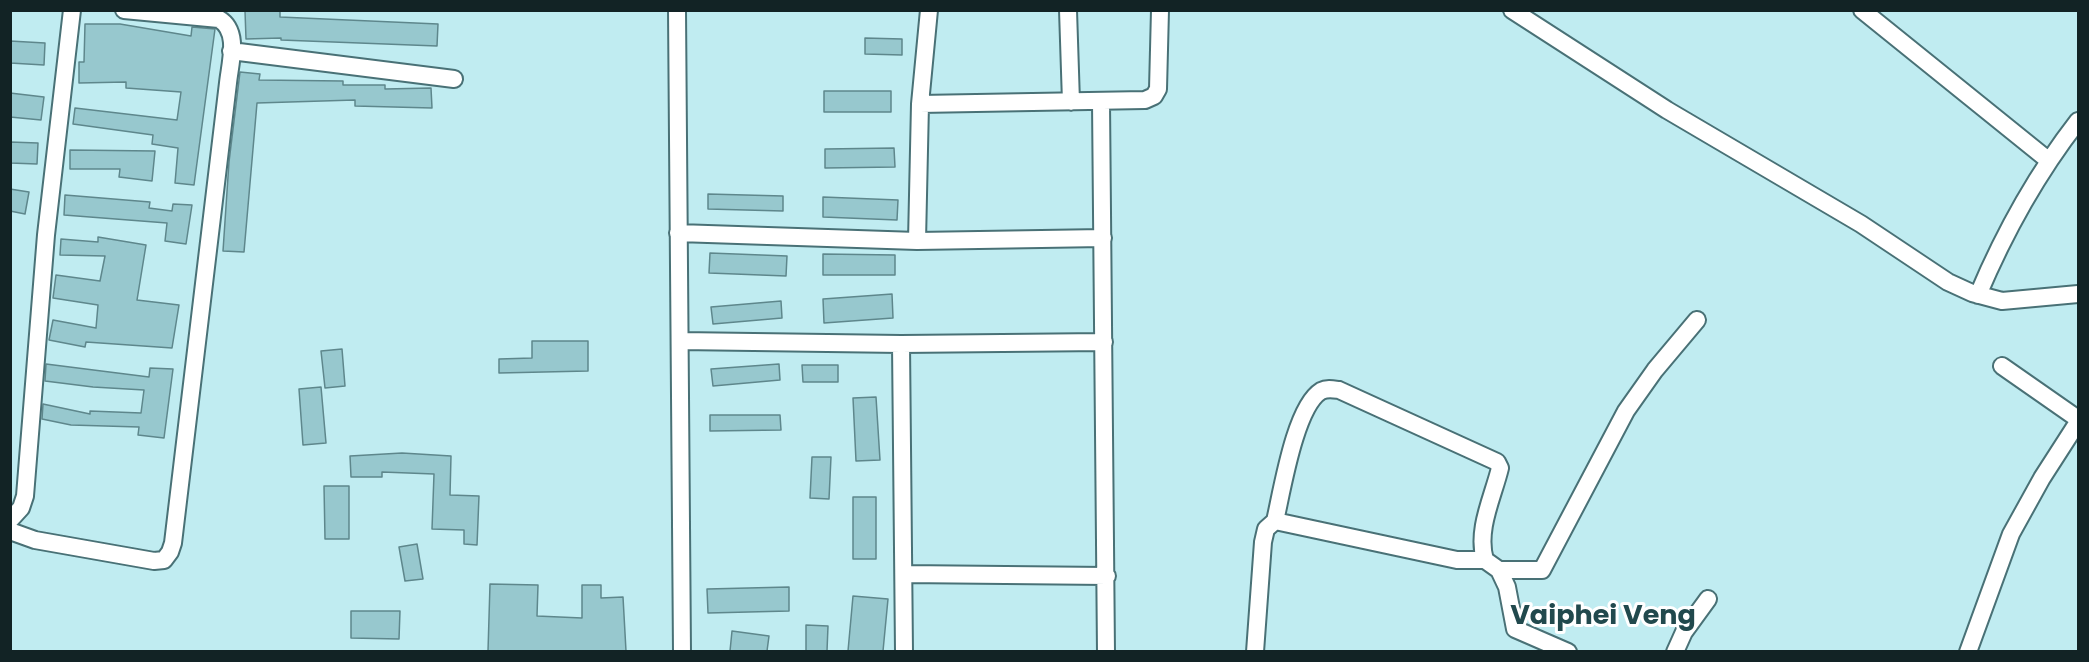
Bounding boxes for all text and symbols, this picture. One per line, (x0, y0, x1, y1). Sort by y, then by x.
district label: Vaiphei Veng (1510, 601, 1696, 633)

